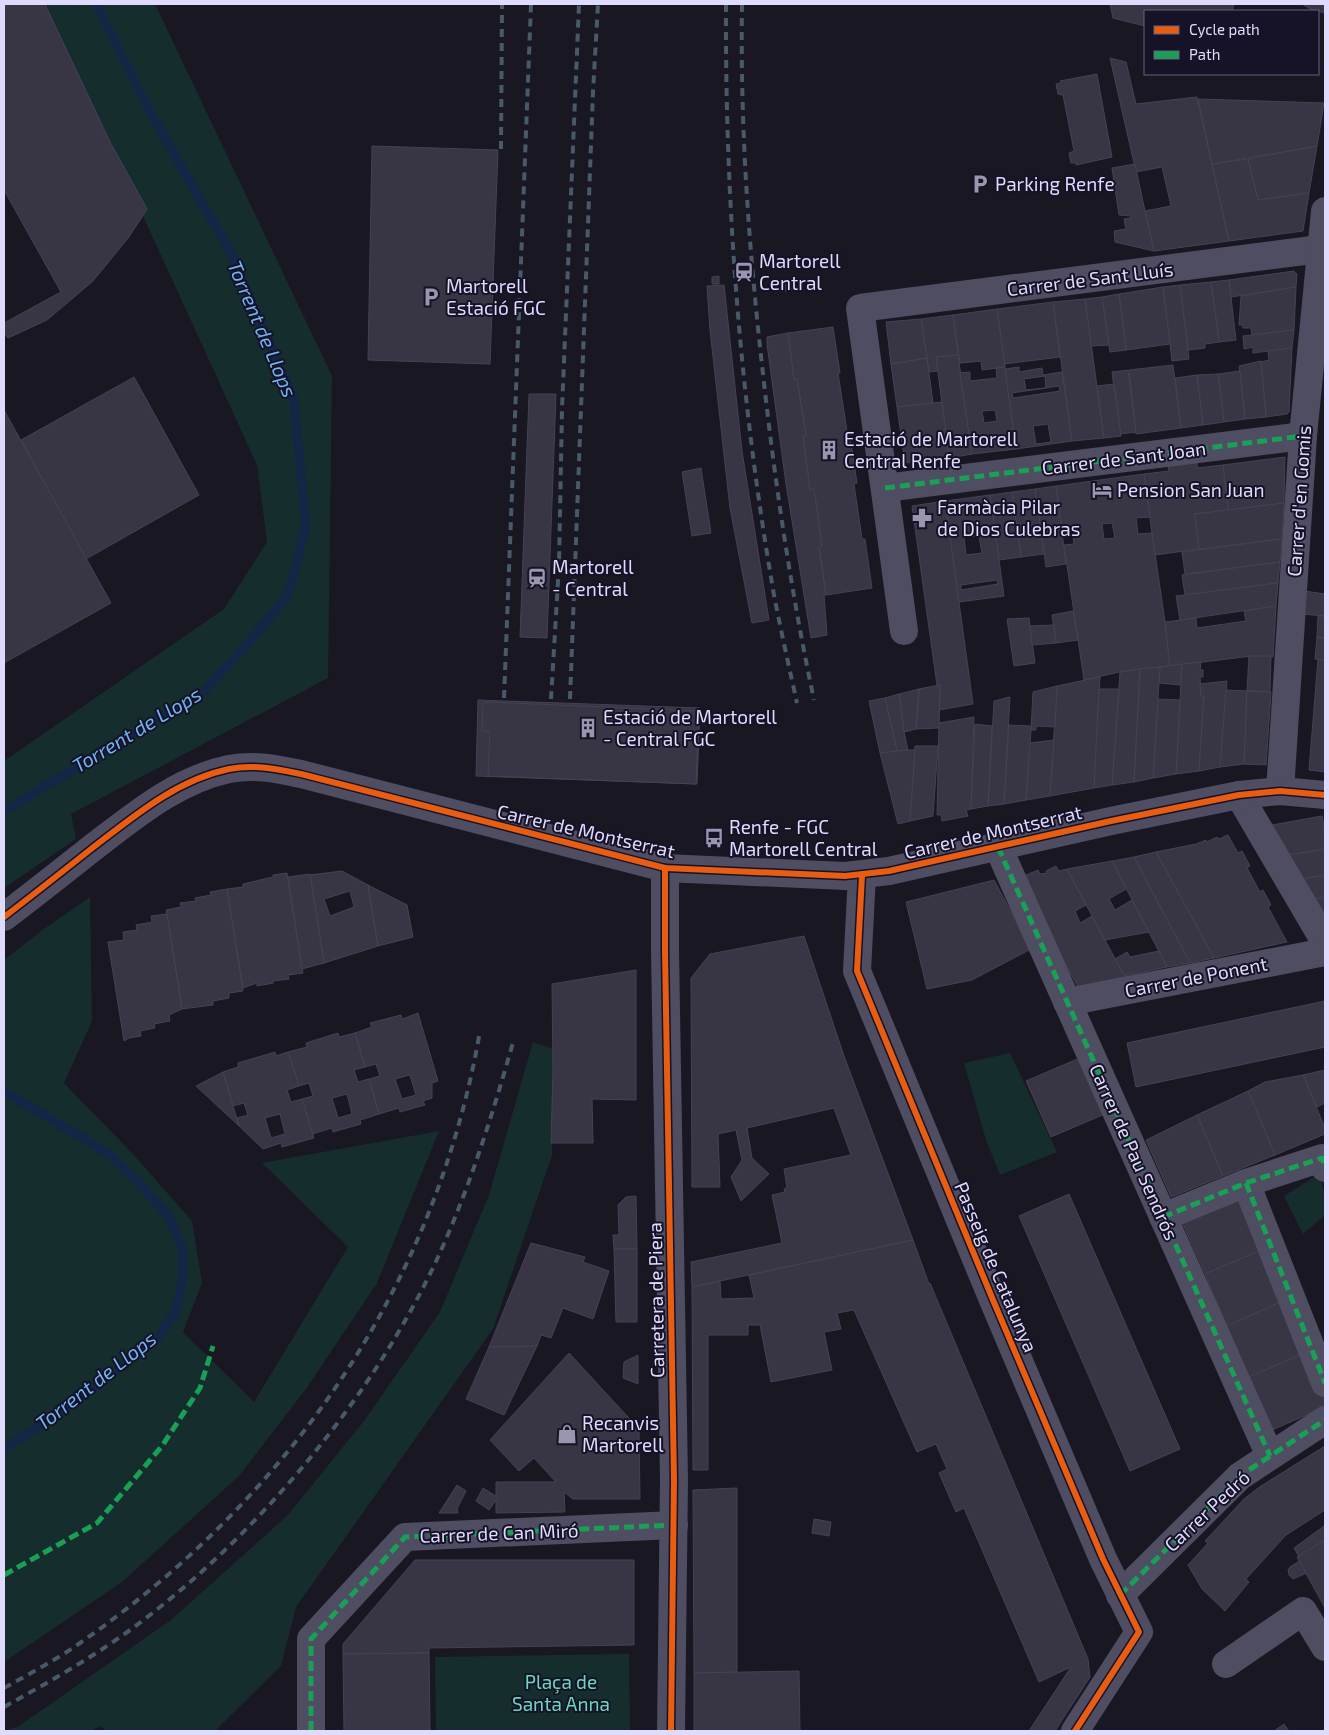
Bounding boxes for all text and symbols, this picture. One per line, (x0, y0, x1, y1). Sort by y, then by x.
legend (1144, 10, 1319, 75)
text: Cycle path (1189, 20, 1260, 38)
text: Path (1189, 45, 1220, 63)
place label: Parking Renfe (995, 172, 1115, 195)
parking icon: Parking Renfe (969, 173, 991, 195)
place label: Martorell Central (759, 249, 841, 294)
water label: Torrent de Llops (223, 257, 303, 401)
street label: Carrer de Sant Lluís (1005, 257, 1174, 300)
station icon: Martorell Central (733, 261, 755, 283)
place label: Martorell Estació FGC (446, 274, 546, 319)
parking icon: Martorell Estació FGC (420, 286, 442, 308)
street label: Carrer d'en Gomis (1282, 425, 1315, 577)
place label: Estació de Martorell Central Renfe (844, 427, 1018, 472)
street label: Carrer de Sant Joan (1041, 436, 1207, 479)
building icon: Estació de Martorell Central Renfe (818, 439, 840, 461)
place label: Pension San Juan (1117, 478, 1265, 501)
hotel icon: Pension San Juan (1091, 479, 1113, 501)
place label: Farmàcia Pilar de Dios Culebras (937, 495, 1080, 540)
pharmacy icon: Farmàcia Pilar de Dios Culebras (911, 507, 933, 529)
place label: Martorell - Central (552, 555, 634, 600)
station icon: Martorell - Central (526, 567, 548, 589)
water label: Torrent de Llops (68, 681, 205, 777)
place label: Estació de Martorell - Central FGC (603, 705, 777, 750)
building icon: Estació de Martorell - Central FGC (577, 717, 599, 739)
street label: Carrer de Montserrat (495, 799, 677, 862)
street label: Carrer de Montserrat (902, 800, 1084, 863)
place label: Renfe - FGC Martorell Central (729, 815, 878, 860)
bus stop icon: Renfe - FGC Martorell Central (703, 827, 725, 849)
street label: Carrer de Ponent (1123, 951, 1269, 1002)
street label: Carrer de Pau Sendrós (1085, 1060, 1184, 1243)
street label: Passeig de Catalunya (950, 1178, 1043, 1355)
street label: Carretera de Piera (643, 1222, 668, 1378)
water label: Torrent de Llops (30, 1326, 160, 1435)
place label: Recanvis Martorell (582, 1411, 664, 1456)
shop icon: Recanvis Martorell (556, 1423, 578, 1445)
street label: Carrer Pedró (1159, 1465, 1254, 1556)
street label: Carrer de Can Miró (419, 1518, 579, 1547)
park label: Plaça de Santa Anna (512, 1670, 610, 1715)

